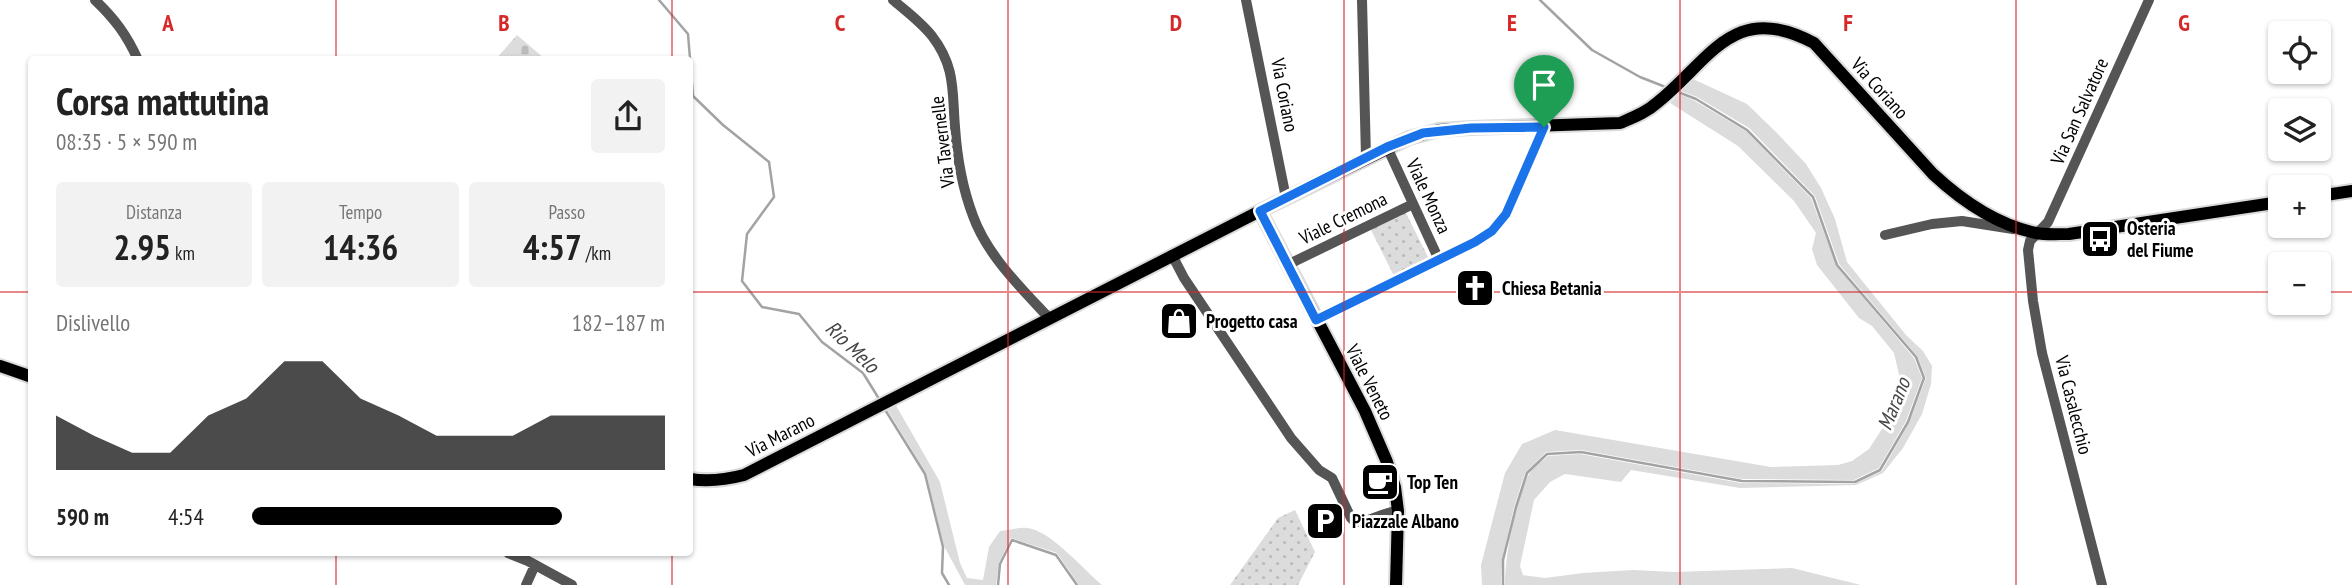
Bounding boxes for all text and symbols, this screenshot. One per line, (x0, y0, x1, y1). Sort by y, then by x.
text: A (161, 8, 174, 37)
text: B (498, 8, 510, 37)
text: C (835, 8, 846, 37)
text: D (1170, 8, 1182, 37)
text: E (1507, 8, 1517, 37)
text: F (1843, 8, 1853, 37)
text: G (2178, 8, 2190, 37)
map controls (2268, 21, 2331, 315)
button: locate (2268, 21, 2331, 84)
street label: Via Coriano (1846, 52, 1914, 124)
street label: Via San Salvatore (2044, 54, 2113, 169)
street label: Via Coriano (1266, 55, 1304, 134)
pin (1514, 55, 1574, 127)
icon: arrive (1525, 66, 1563, 104)
text: Corsa mattutina (56, 76, 269, 125)
button: share (591, 79, 665, 153)
street label: Via Tavernelle (924, 95, 960, 190)
button: layers (2268, 98, 2331, 161)
text: 08:35 · 5 × 590 m (56, 127, 197, 156)
street label: Viale Monza (1401, 154, 1457, 237)
button: + (2268, 175, 2331, 238)
street label: Viale Cremona (1294, 186, 1391, 250)
text: Distanza (126, 200, 182, 224)
text: Tempo (339, 200, 382, 224)
text: Passo (548, 200, 585, 224)
place label: Osteria del Fiume (2127, 216, 2194, 262)
bus stop icon: Osteria del Fiume (2079, 218, 2121, 260)
text: 2.95 (113, 224, 171, 270)
text: 14:36 (323, 224, 398, 270)
text: 4:57 (523, 224, 582, 270)
text: km (171, 241, 195, 265)
text: /km (582, 241, 611, 265)
button: − (2268, 252, 2331, 315)
church icon: Chiesa Betania (1454, 267, 1496, 309)
place label: Chiesa Betania (1502, 276, 1602, 300)
shop icon: Progetto casa (1158, 300, 1200, 342)
text: Dislivello (56, 308, 130, 337)
text: 182–187 m (572, 308, 665, 337)
place label: Progetto casa (1206, 309, 1298, 333)
water label: Rio Melo (820, 315, 886, 380)
street label: Viale Veneto (1340, 339, 1399, 424)
street label: Via Casalecchio (2050, 352, 2098, 457)
water label: Marano (1871, 372, 1917, 434)
street label: Via Marano (741, 408, 818, 463)
cafe icon: Top Ten (1359, 461, 1401, 503)
place label: Top Ten (1407, 470, 1458, 494)
parking icon: Piazzale Albano (1304, 500, 1346, 542)
text: 590 m (56, 502, 109, 531)
text: 4:54 (168, 502, 204, 531)
place label: Piazzale Albano (1352, 509, 1459, 533)

